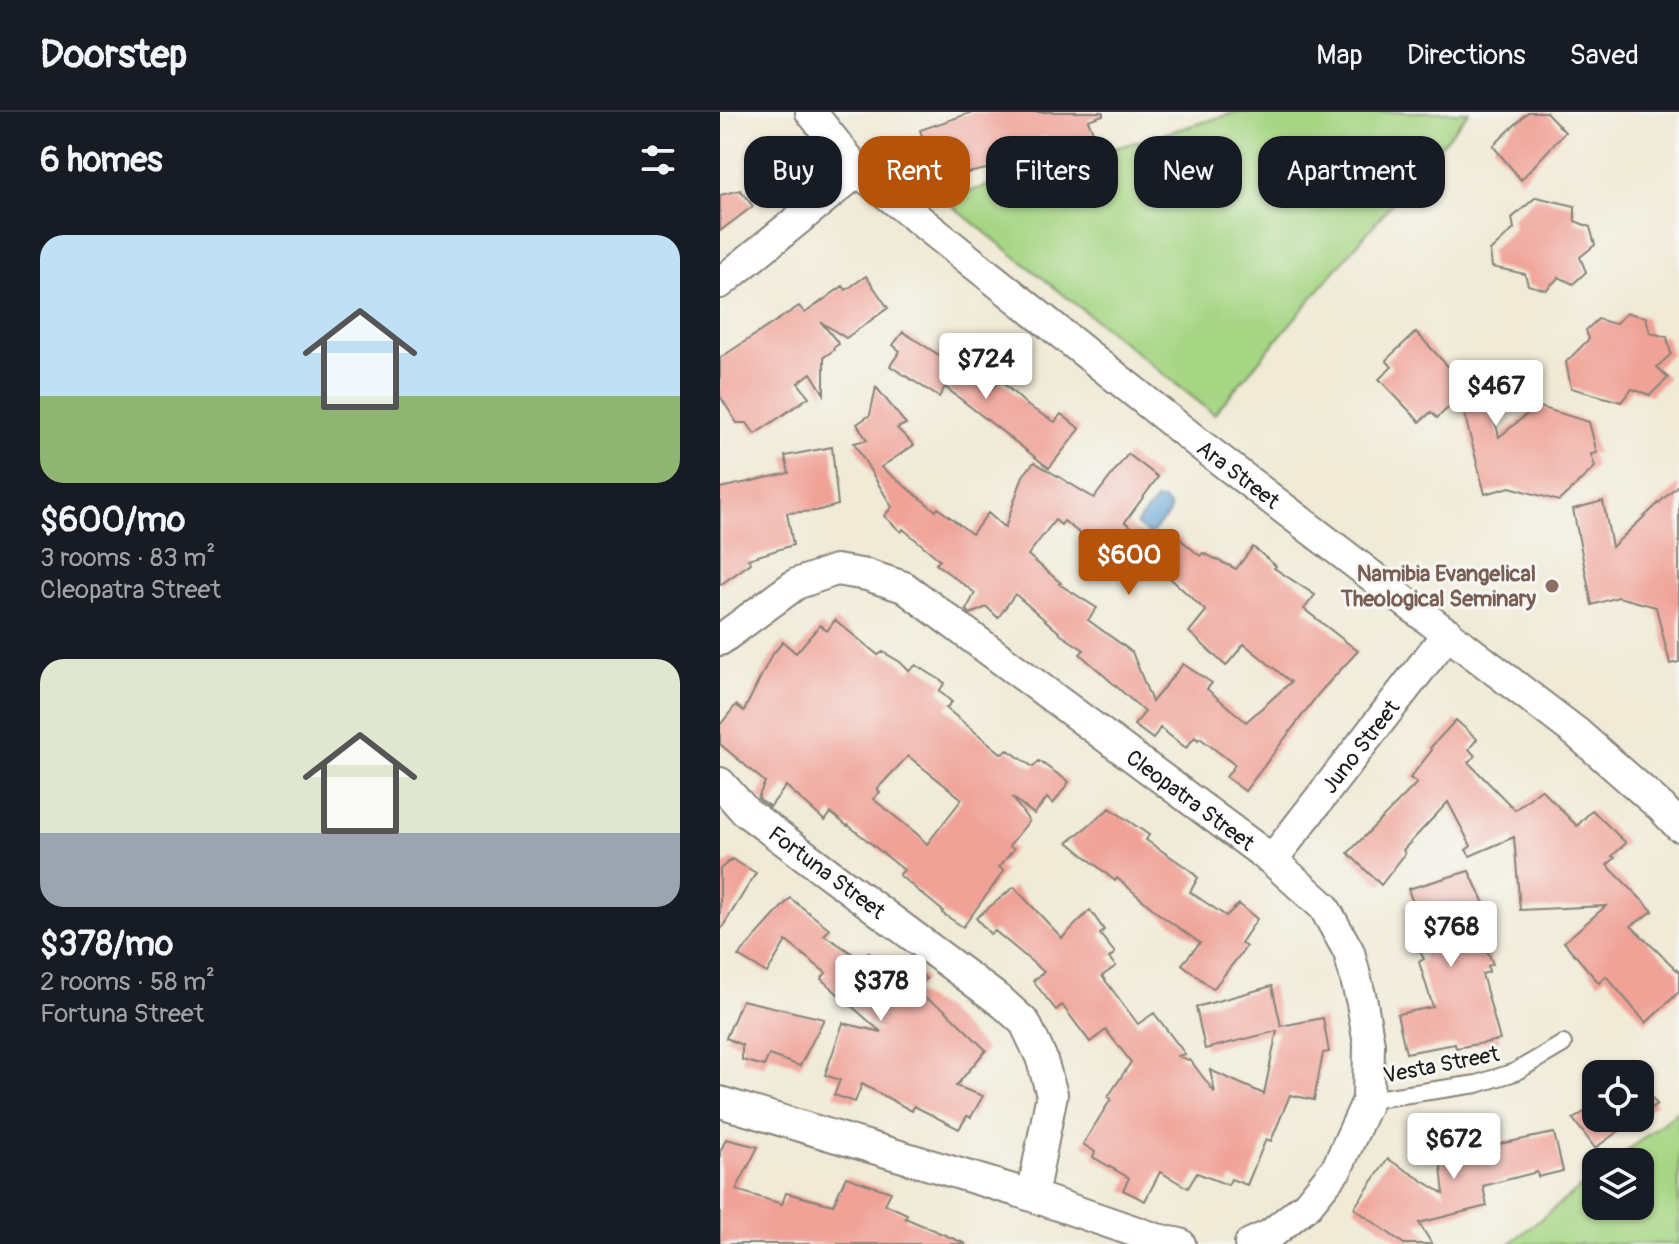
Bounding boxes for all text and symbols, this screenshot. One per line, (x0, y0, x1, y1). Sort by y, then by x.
text: Doorstep (40, 31, 187, 79)
text: Map (1316, 38, 1363, 73)
text: Directions (1407, 38, 1526, 73)
text: Saved (1570, 38, 1639, 73)
chip: Buy (744, 136, 842, 208)
chip: Rent (858, 136, 970, 208)
chip: Filters (986, 136, 1118, 208)
chip: New (1134, 136, 1242, 208)
chip: Apartment (1258, 136, 1445, 208)
icon: filters (636, 138, 680, 182)
text: 6 homes (40, 139, 163, 182)
icon: home (288, 287, 432, 431)
pin: $724 (939, 333, 1033, 401)
text: $724 (957, 343, 1015, 375)
pin: $467 (1449, 360, 1543, 428)
text: $467 (1467, 370, 1525, 402)
street label: Ara Street (1191, 434, 1285, 515)
text: $600/mo (40, 499, 185, 542)
pin: $600 (1082, 529, 1176, 597)
text: $600 (1097, 539, 1161, 571)
text: 3 rooms · 83 m² (40, 542, 215, 574)
place label: Namibia Evangelical Theological Seminary (1340, 560, 1537, 613)
text: Cleopatra Street (40, 574, 221, 606)
marker: Namibia Evangelical Theological Seminary (1543, 577, 1561, 595)
street label: Juno Street (1316, 694, 1406, 799)
icon: home (288, 711, 432, 855)
street label: Cleopatra Street (1120, 744, 1260, 857)
street label: Fortuna Street (762, 820, 891, 926)
pin: $768 (1404, 901, 1498, 969)
text: $768 (1423, 911, 1479, 943)
text: $378/mo (40, 923, 173, 966)
pin: $378 (834, 955, 928, 1023)
text: $378 (853, 965, 909, 997)
text: 2 rooms · 58 m² (40, 966, 215, 998)
text: Fortuna Street (40, 998, 204, 1030)
street label: Vesta Street (1381, 1040, 1502, 1090)
map controls (1582, 1060, 1654, 1220)
button: locate (1582, 1060, 1654, 1132)
pin: $672 (1407, 1113, 1501, 1181)
text: $672 (1425, 1123, 1483, 1155)
button: layers (1582, 1148, 1654, 1220)

